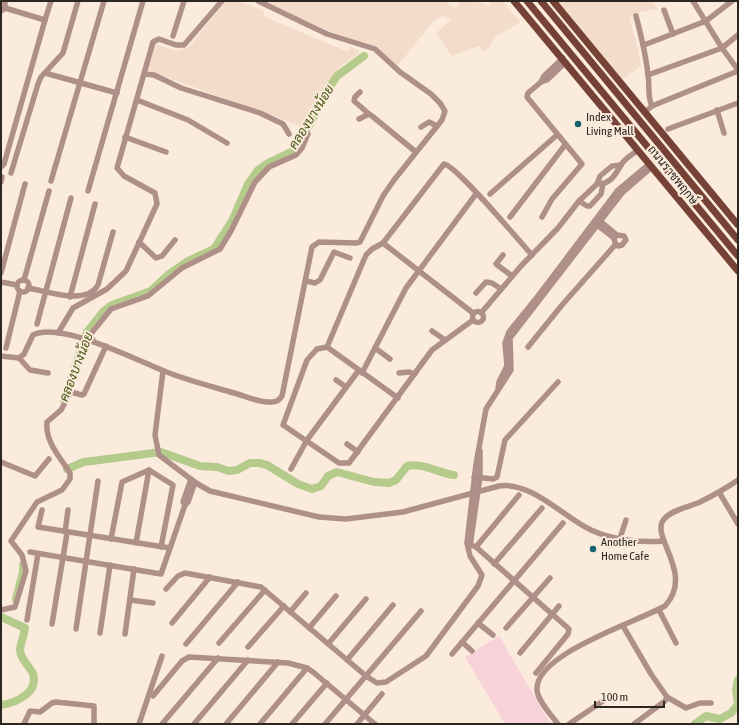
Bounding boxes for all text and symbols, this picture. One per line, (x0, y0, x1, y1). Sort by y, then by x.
water label: คลองบางน้อย (284, 81, 337, 152)
place label: Index Living Mall (586, 110, 635, 138)
marker: Index Living Mall (573, 119, 583, 129)
street label: ถนนราชพฤกษ์ (645, 142, 702, 208)
water label: คลองบางน้อย (55, 329, 96, 404)
place label: Another Home Cafe (601, 535, 649, 563)
marker: Another Home Cafe (588, 544, 598, 554)
scale bar (595, 683, 664, 709)
text: 100 m (601, 690, 628, 704)

